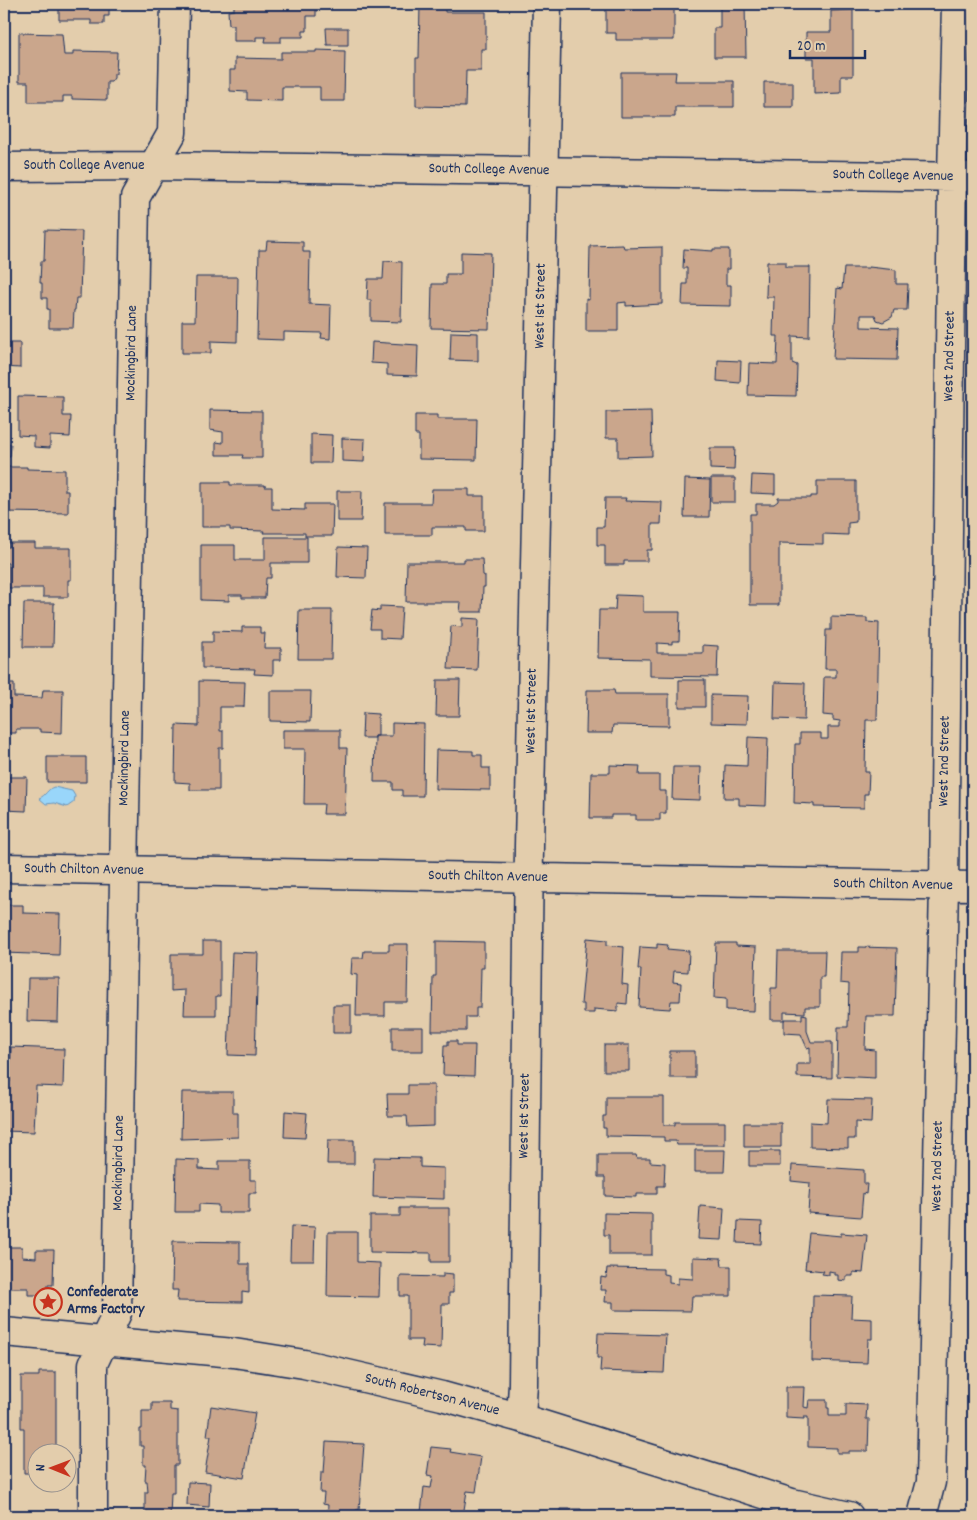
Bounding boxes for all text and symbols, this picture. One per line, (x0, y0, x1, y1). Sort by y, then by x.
scale bar (790, 28, 864, 60)
text: 20 m (797, 36, 825, 58)
street label: South College Avenue (23, 155, 145, 177)
street label: South College Avenue (428, 158, 550, 182)
street label: South College Avenue (832, 164, 954, 188)
street label: West 1st Street (529, 263, 553, 349)
street label: Mockingbird Lane (120, 304, 144, 401)
street label: West 2nd Street (938, 310, 962, 402)
street label: West 1st Street (520, 668, 544, 754)
street label: Mockingbird Lane (113, 709, 137, 806)
street label: West 2nd Street (933, 715, 957, 807)
street label: South Chilton Avenue (24, 858, 144, 882)
street label: South Chilton Avenue (428, 865, 548, 889)
street label: South Chilton Avenue (833, 873, 953, 897)
street label: West 1st Street (513, 1073, 537, 1159)
street label: Mockingbird Lane (107, 1114, 131, 1211)
street label: West 2nd Street (926, 1120, 950, 1212)
place label: Confederate Arms Factory (67, 1282, 145, 1321)
place icon: Confederate Arms Factory (33, 1287, 63, 1317)
street label: South Robertson Avenue (362, 1368, 502, 1422)
north arrow (28, 1442, 78, 1492)
text: N (31, 1464, 51, 1471)

